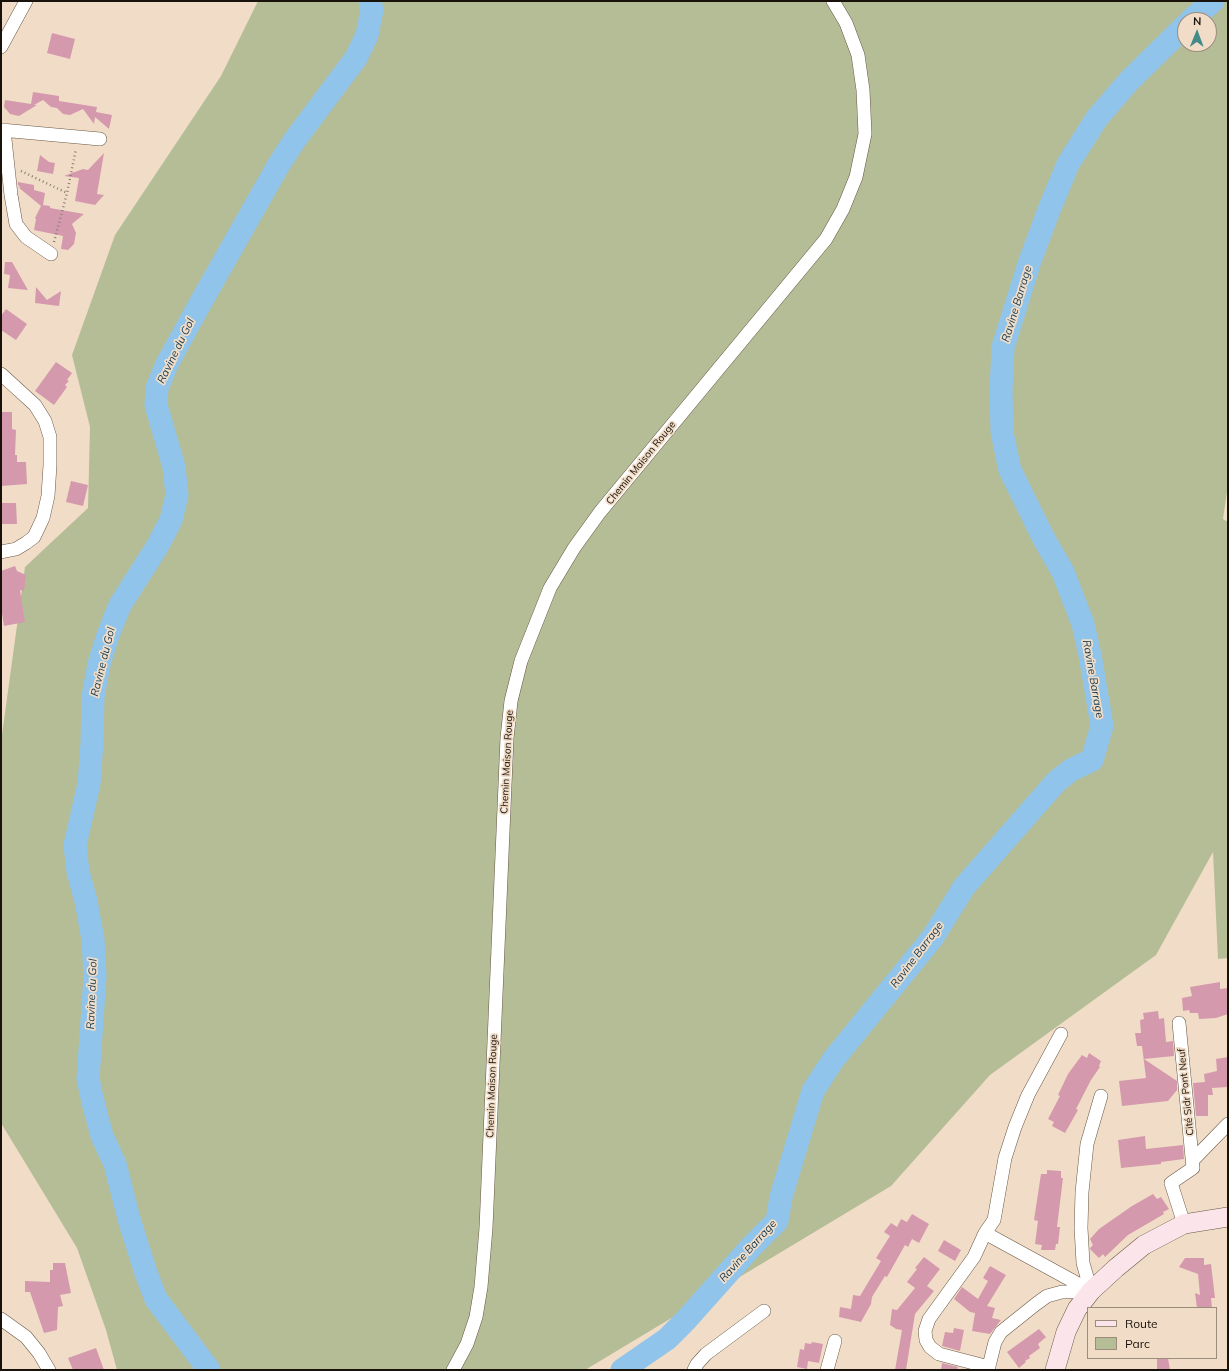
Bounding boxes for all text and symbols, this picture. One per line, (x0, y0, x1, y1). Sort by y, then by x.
north arrow (1177, 12, 1217, 52)
text: N (1193, 14, 1201, 28)
water label: Ravine Barrage (999, 264, 1035, 344)
water label: Ravine du Gol (155, 316, 197, 386)
street label: Chemin Maison Rouge (604, 419, 678, 507)
water label: Ravine du Gol (88, 626, 118, 698)
water label: Ravine Barrage (1080, 639, 1106, 719)
street label: Chemin Maison Rouge (498, 710, 516, 814)
water label: Ravine Barrage (888, 919, 946, 991)
water label: Ravine du Gol (84, 958, 100, 1030)
street label: Chemin Maison Rouge (484, 1034, 500, 1138)
street label: Cité Sidr Pont Neuf (1175, 1048, 1197, 1136)
water label: Ravine Barrage (717, 1217, 779, 1285)
legend (1087, 1307, 1217, 1359)
text: Route (1125, 1316, 1158, 1331)
text: Parc (1125, 1336, 1150, 1351)

